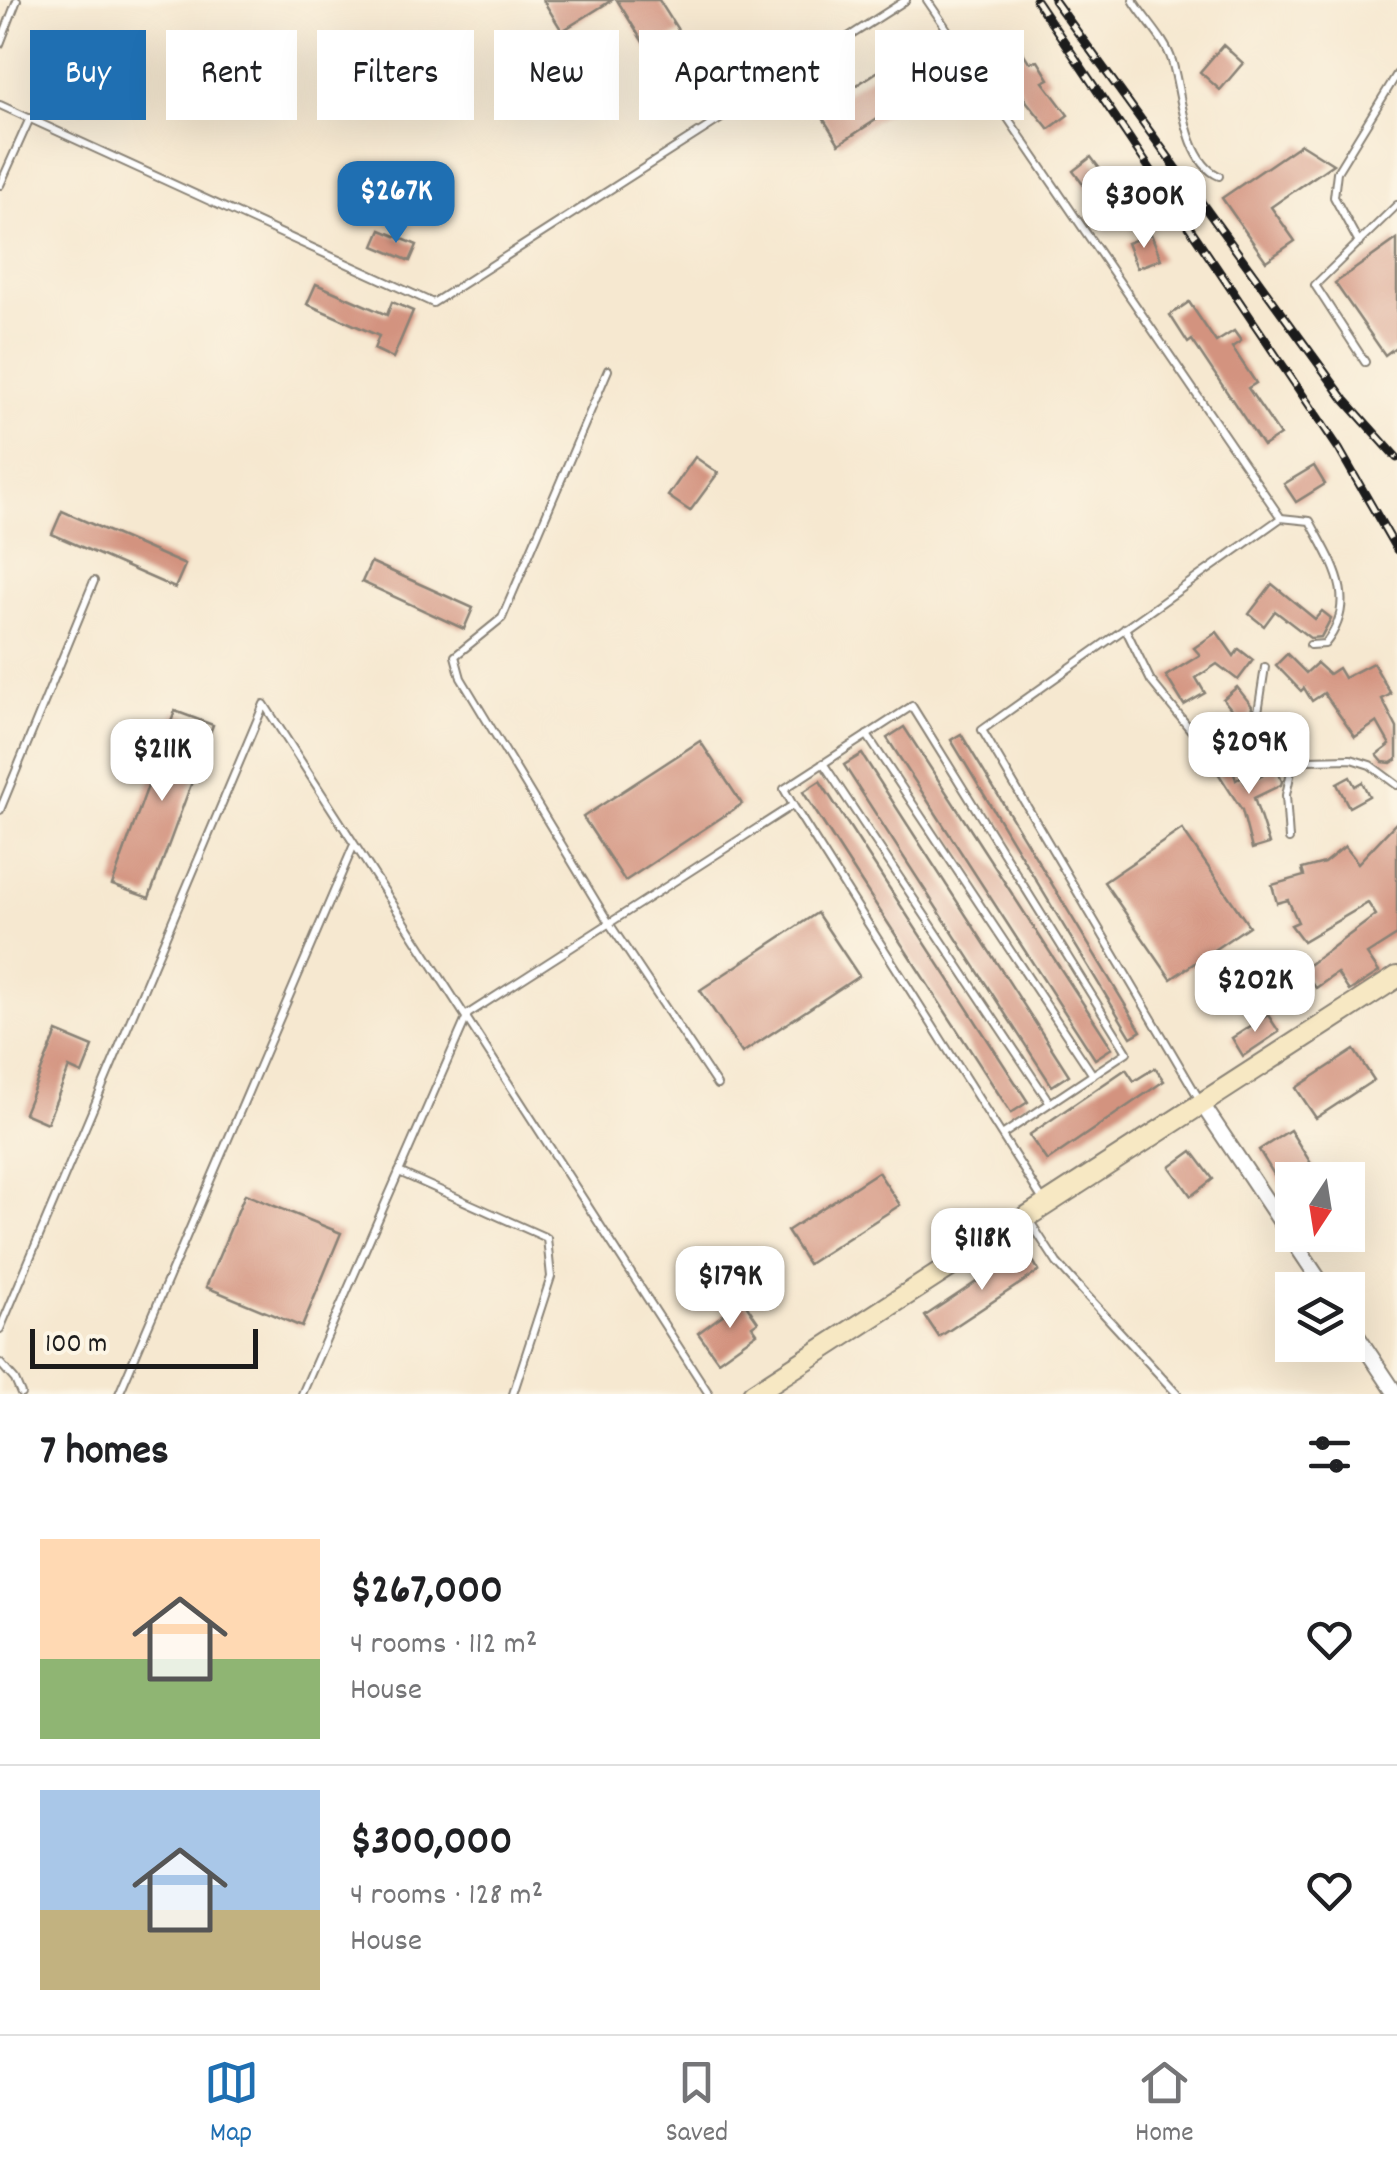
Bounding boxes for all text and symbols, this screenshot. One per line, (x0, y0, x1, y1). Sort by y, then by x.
chip: Buy (30, 30, 146, 120)
chip: Rent (166, 30, 297, 120)
chip: Filters (317, 30, 474, 120)
chip: New (494, 30, 619, 120)
chip: Apartment (639, 30, 855, 120)
chip: House (875, 30, 1024, 120)
pin: $267K (326, 161, 466, 246)
pin: $300K (1074, 166, 1214, 251)
text: $267K (360, 170, 432, 216)
text: $300K (1104, 175, 1184, 221)
pin: $209K (1179, 712, 1319, 797)
pin: $211K (92, 719, 232, 804)
text: $209K (1210, 721, 1288, 767)
text: $211K (132, 728, 192, 774)
pin: $202K (1185, 950, 1325, 1035)
text: $202K (1217, 959, 1293, 1005)
north arrow (1275, 1162, 1365, 1252)
map controls (1275, 1162, 1365, 1362)
pin: $118K (912, 1208, 1052, 1293)
text: $118K (953, 1217, 1011, 1263)
pin: $179K (660, 1246, 800, 1331)
text: $179K (698, 1255, 762, 1301)
button: layers (1275, 1272, 1365, 1362)
scale bar (30, 1324, 258, 1368)
text: 100 m (45, 1326, 107, 1366)
text: 7 homes (40, 1424, 169, 1484)
icon: filters (1302, 1427, 1357, 1482)
text: $267,000 (350, 1563, 503, 1623)
icon: home (120, 1579, 240, 1699)
icon: heart (1302, 1612, 1357, 1667)
text: 4 rooms · 112 m² (350, 1623, 537, 1669)
text: House (350, 1669, 422, 1715)
text: $300,000 (350, 1814, 512, 1874)
icon: home (120, 1830, 240, 1950)
icon: heart (1302, 1863, 1357, 1918)
text: 4 rooms · 128 m² (350, 1874, 543, 1920)
text: House (350, 1920, 422, 1966)
tab: Map (204, 2055, 259, 2155)
tab: Saved (666, 2055, 728, 2155)
tab: Home (1135, 2055, 1193, 2155)

